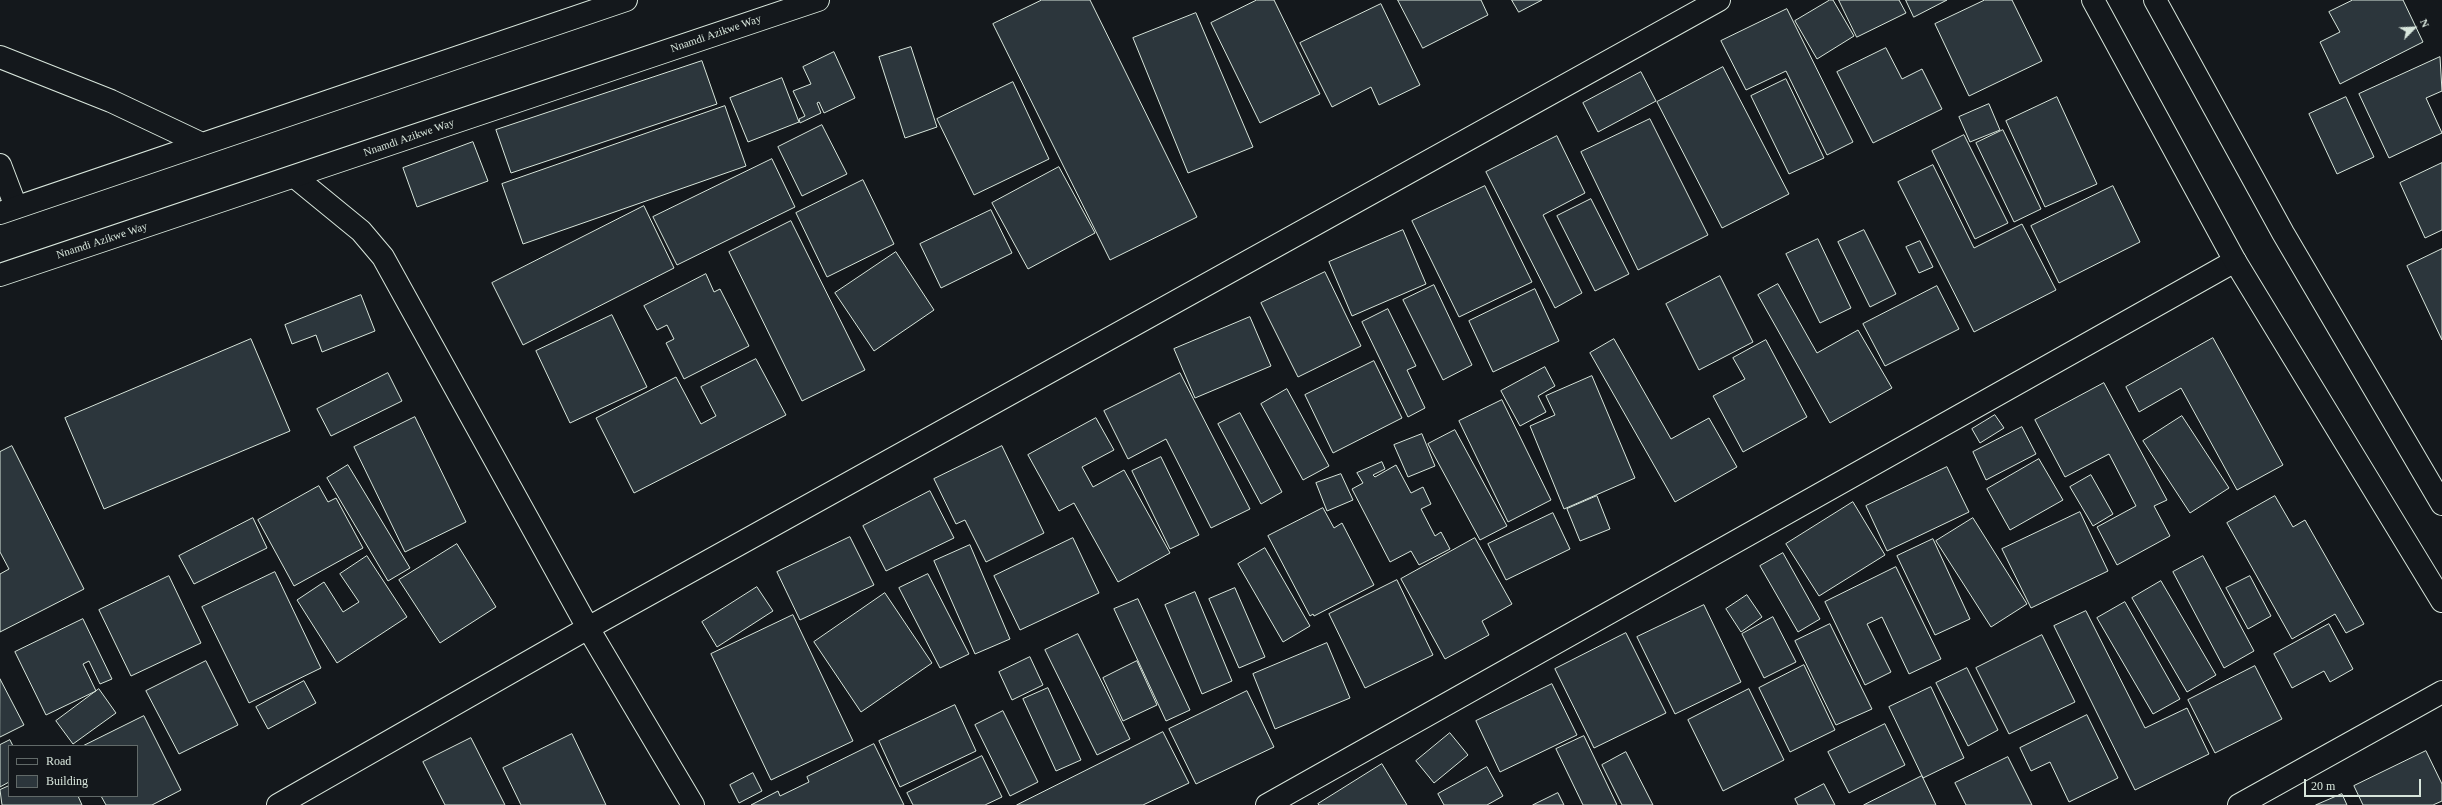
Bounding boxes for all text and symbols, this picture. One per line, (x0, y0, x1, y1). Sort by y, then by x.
north arrow (2394, 8, 2434, 48)
street label: Nnamdi Azikwe Way (669, 12, 763, 56)
text: N (2418, 17, 2432, 29)
street label: Nnamdi Azikwe Way (362, 116, 456, 160)
street label: Nnamdi Azikwe Way (55, 220, 149, 262)
legend (8, 745, 138, 797)
text: Road (46, 754, 71, 768)
scale bar (2306, 771, 2423, 797)
text: Building (46, 774, 88, 788)
text: 20 m (2311, 779, 2335, 793)

